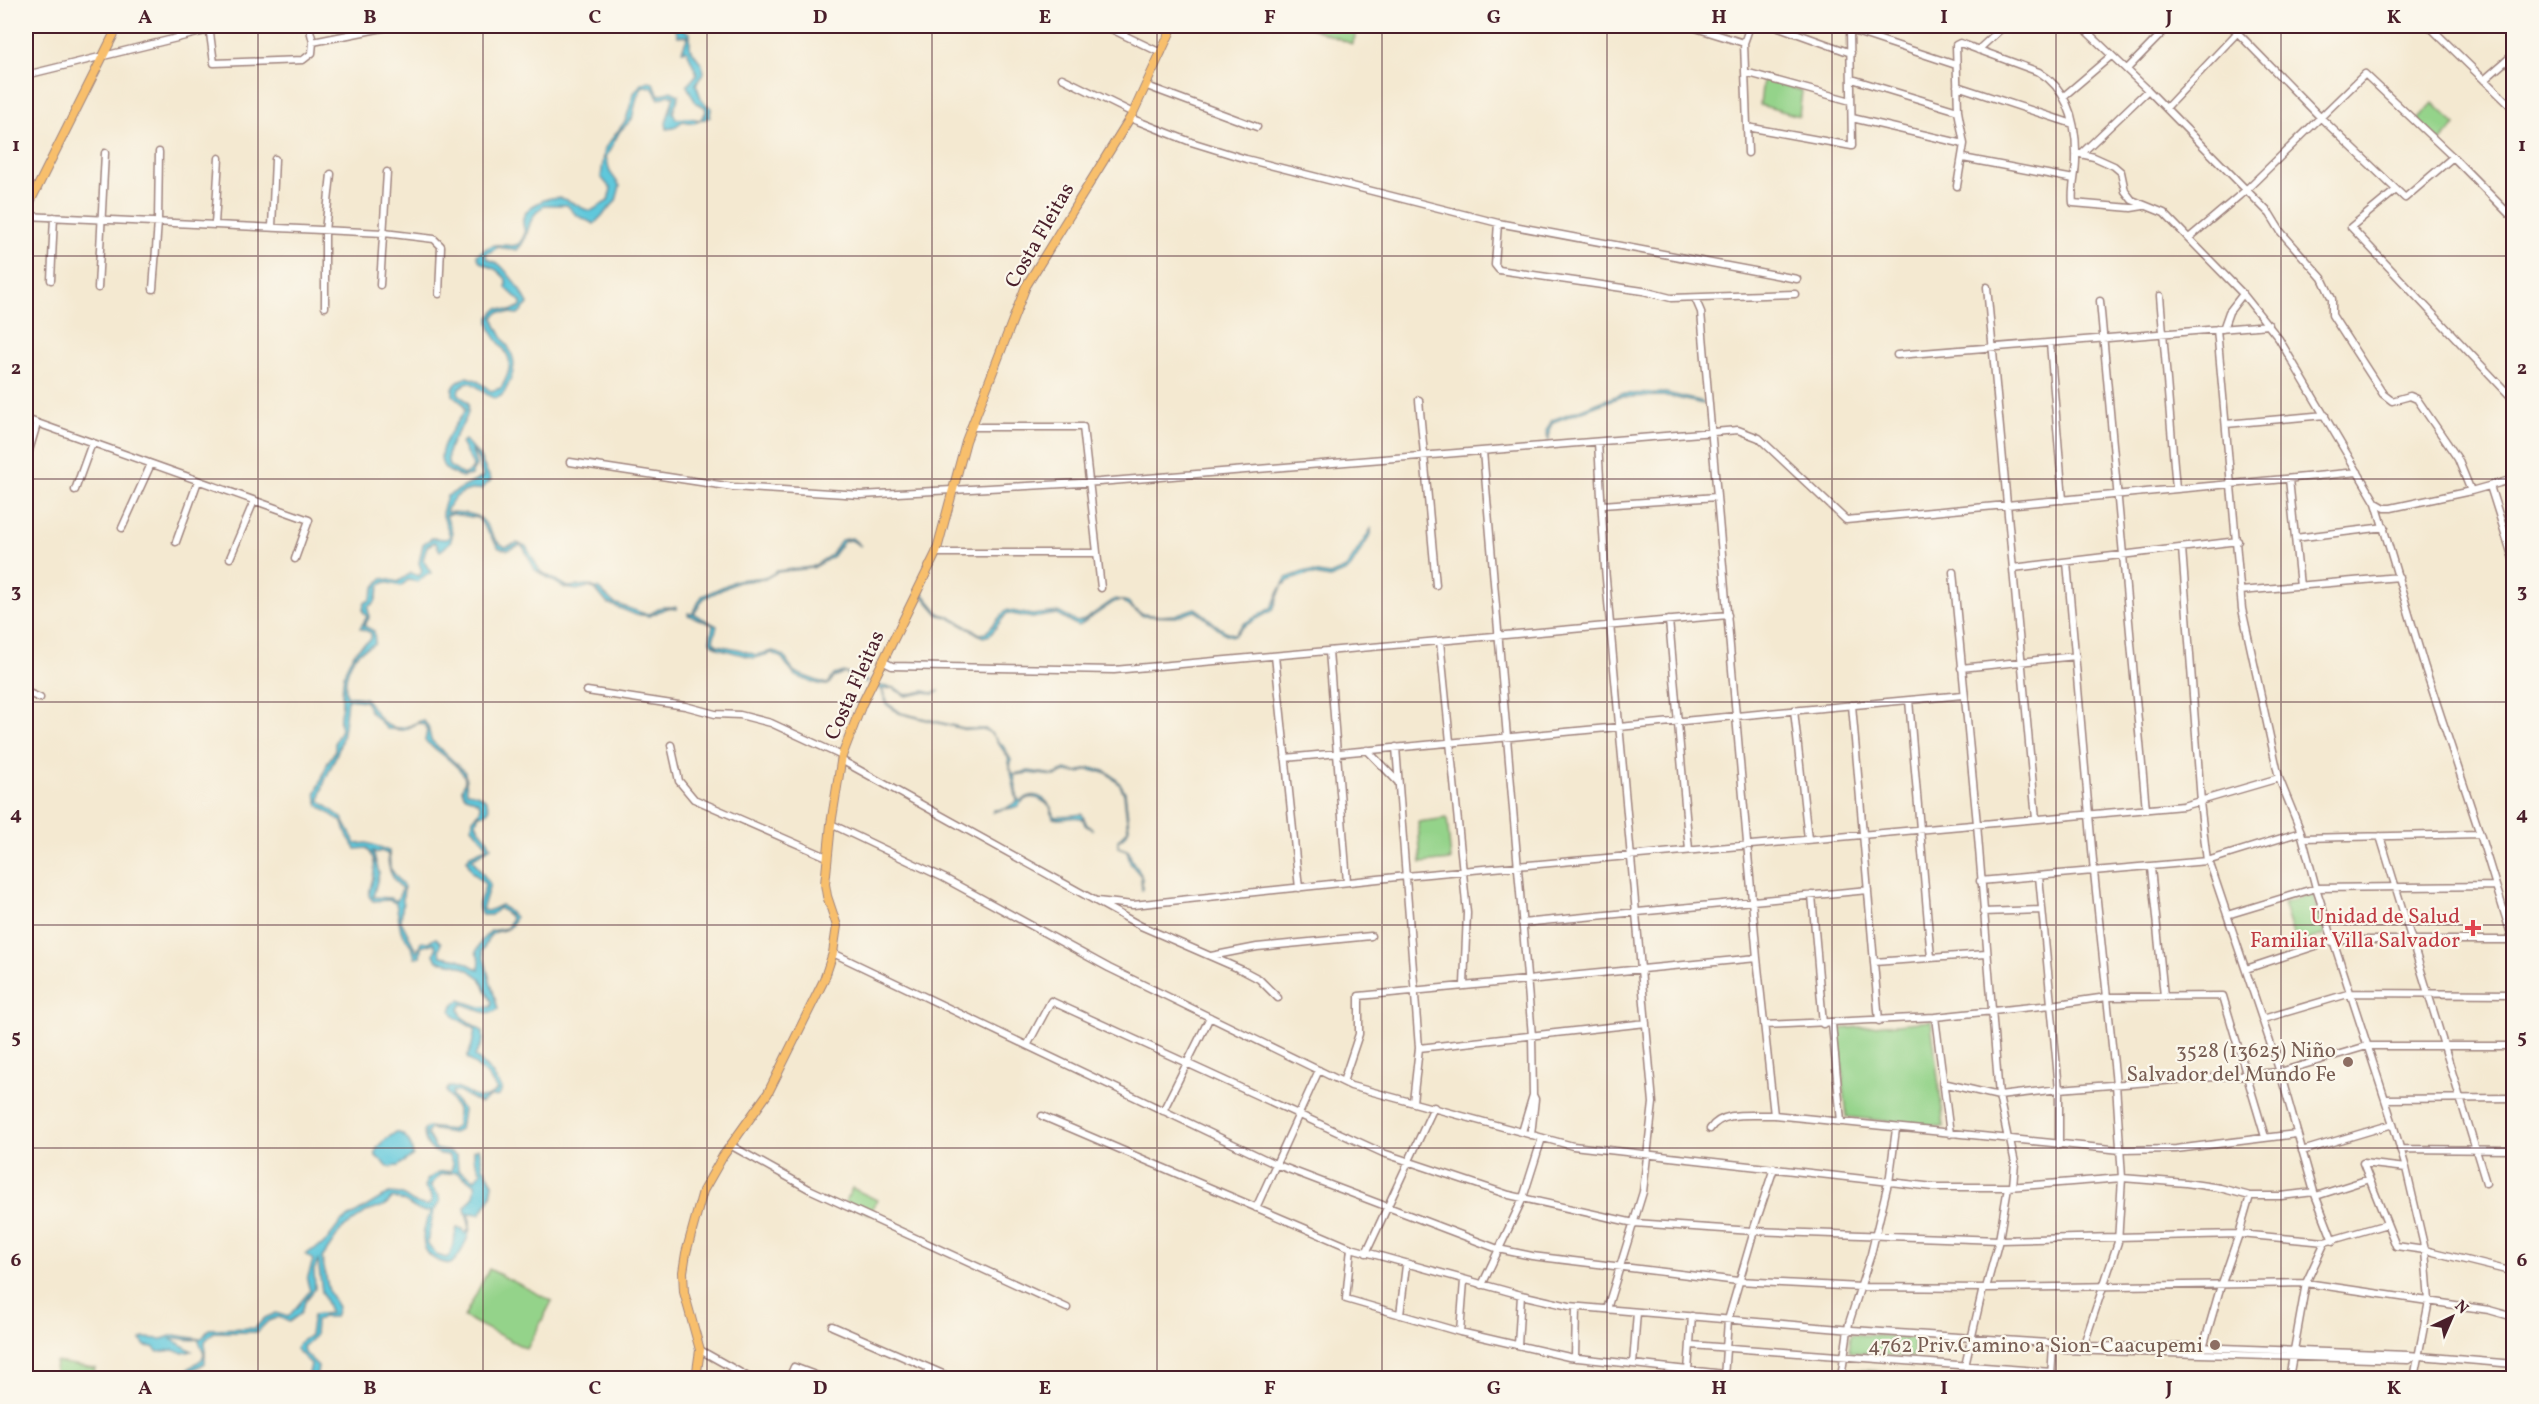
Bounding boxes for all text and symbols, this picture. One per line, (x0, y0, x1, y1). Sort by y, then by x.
text: A (138, 4, 152, 32)
text: B (363, 4, 377, 32)
text: C (589, 4, 602, 32)
text: D (813, 4, 827, 32)
text: E (1039, 4, 1051, 32)
text: F (1264, 4, 1276, 32)
text: G (1487, 4, 1501, 32)
text: H (1711, 4, 1727, 32)
text: I (1940, 4, 1948, 32)
text: J (2164, 4, 2173, 32)
text: K (2387, 4, 2402, 32)
text: 1 (12, 132, 20, 160)
text: 1 (2518, 132, 2526, 160)
street label: Costa Fleitas (998, 178, 1082, 294)
text: 2 (11, 355, 21, 383)
text: 2 (2517, 355, 2527, 383)
text: 3 (11, 578, 21, 606)
text: 3 (2517, 578, 2527, 606)
street label: Costa Fleitas (818, 626, 892, 745)
text: 4 (10, 801, 22, 829)
text: 4 (2516, 801, 2528, 829)
place label: Unidad de Salud Familiar Villa Salvador (2250, 903, 2460, 956)
marker: Unidad de Salud Familiar Villa Salvador (2464, 919, 2482, 937)
text: 5 (11, 1024, 21, 1052)
text: 5 (2517, 1024, 2527, 1052)
place label: 3528 (13625) Niño Salvador del Mundo Fe (2126, 1037, 2336, 1090)
marker: 3528 (13625) Niño Salvador del Mundo Fe (2341, 1055, 2355, 1069)
text: 6 (11, 1247, 22, 1275)
text: 6 (2517, 1247, 2528, 1275)
north arrow (2422, 1287, 2482, 1347)
text: N (2449, 1296, 2473, 1320)
place label: 4762 Priv.Camino a Sion-Caacupemi (1868, 1332, 2203, 1361)
marker: 4762 Priv.Camino a Sion-Caacupemi (2208, 1338, 2222, 1352)
text: A (138, 1375, 152, 1403)
text: B (363, 1375, 377, 1403)
text: C (589, 1375, 602, 1403)
text: D (813, 1375, 827, 1403)
text: E (1039, 1375, 1051, 1403)
text: F (1264, 1375, 1276, 1403)
text: G (1487, 1375, 1501, 1403)
text: H (1711, 1375, 1727, 1403)
text: I (1940, 1375, 1948, 1403)
text: J (2164, 1375, 2173, 1403)
text: K (2387, 1375, 2402, 1403)

